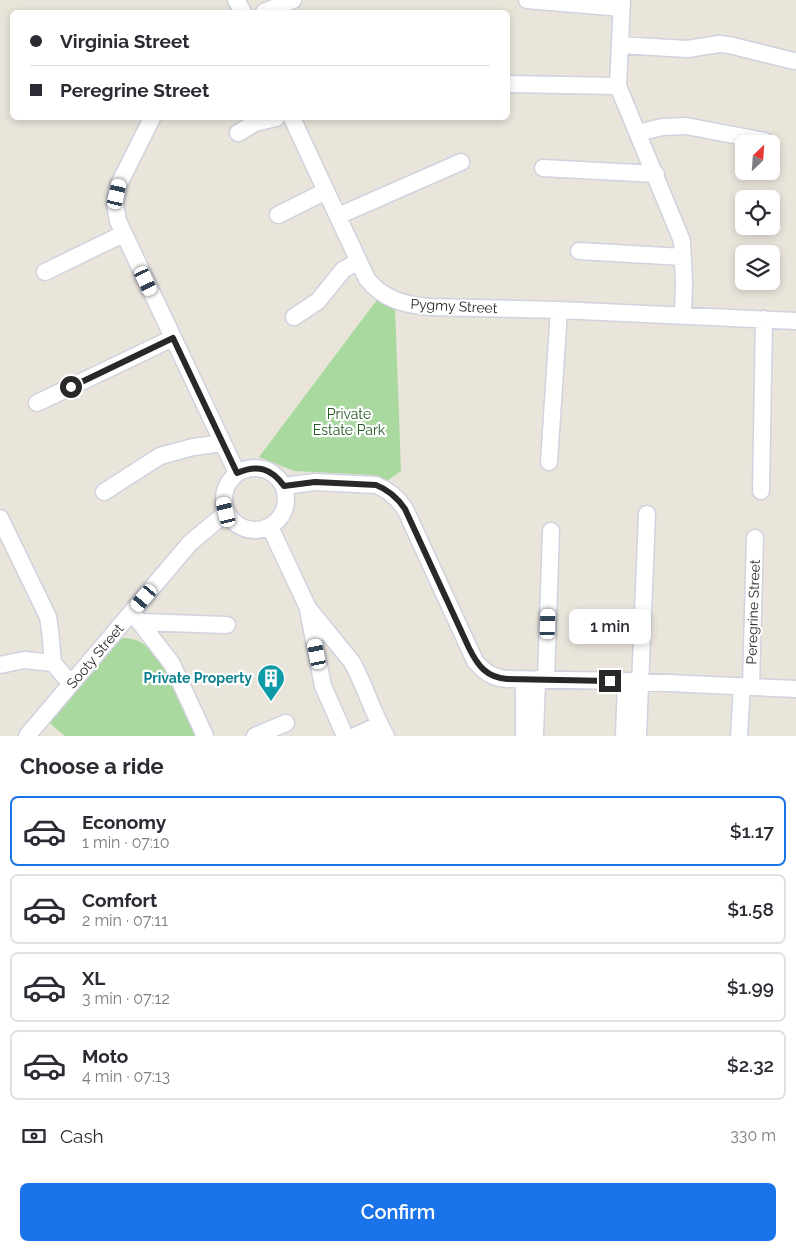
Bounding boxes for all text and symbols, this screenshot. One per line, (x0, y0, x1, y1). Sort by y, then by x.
text: Virginia Street (60, 30, 190, 52)
text: Peregrine Street (60, 79, 209, 101)
north arrow (735, 135, 780, 180)
map controls (735, 135, 780, 290)
car (106, 178, 127, 210)
button: locate (735, 190, 780, 235)
button: layers (735, 245, 780, 290)
car (132, 264, 159, 298)
street label: Pygmy Street (410, 296, 498, 316)
route start (60, 376, 82, 398)
park label: Private Estate Park (313, 406, 386, 438)
car (215, 496, 236, 528)
street label: Peregrine Street (743, 559, 763, 665)
car (128, 582, 159, 614)
callout: 1 min (569, 608, 651, 644)
car (539, 609, 556, 639)
text: 1 min (590, 617, 630, 636)
street label: Sooty Street (63, 620, 127, 692)
car (306, 638, 327, 670)
building icon: Private Property (256, 663, 286, 702)
place label: Private Property (144, 670, 252, 686)
route end (599, 670, 621, 692)
text: Choose a ride (20, 753, 164, 779)
icon: car (22, 809, 67, 854)
text: Economy (82, 811, 166, 833)
text: $1.17 (730, 820, 774, 842)
text: 1 min · 07:10 (82, 833, 170, 852)
icon: car (22, 887, 67, 932)
text: Comfort (82, 889, 157, 911)
text: $1.58 (727, 898, 774, 920)
text: 2 min · 07:11 (82, 911, 168, 930)
icon: car (22, 965, 67, 1010)
text: XL (82, 967, 105, 989)
text: $1.99 (727, 976, 774, 998)
text: 3 min · 07:12 (82, 989, 170, 1008)
icon: car (22, 1043, 67, 1088)
text: Moto (82, 1045, 128, 1067)
text: $2.32 (727, 1054, 774, 1076)
text: 4 min · 07:13 (82, 1067, 170, 1086)
icon: cash (20, 1122, 48, 1150)
text: Cash (60, 1125, 104, 1147)
text: 330 m (730, 1126, 776, 1145)
button: Confirm (20, 1183, 776, 1241)

